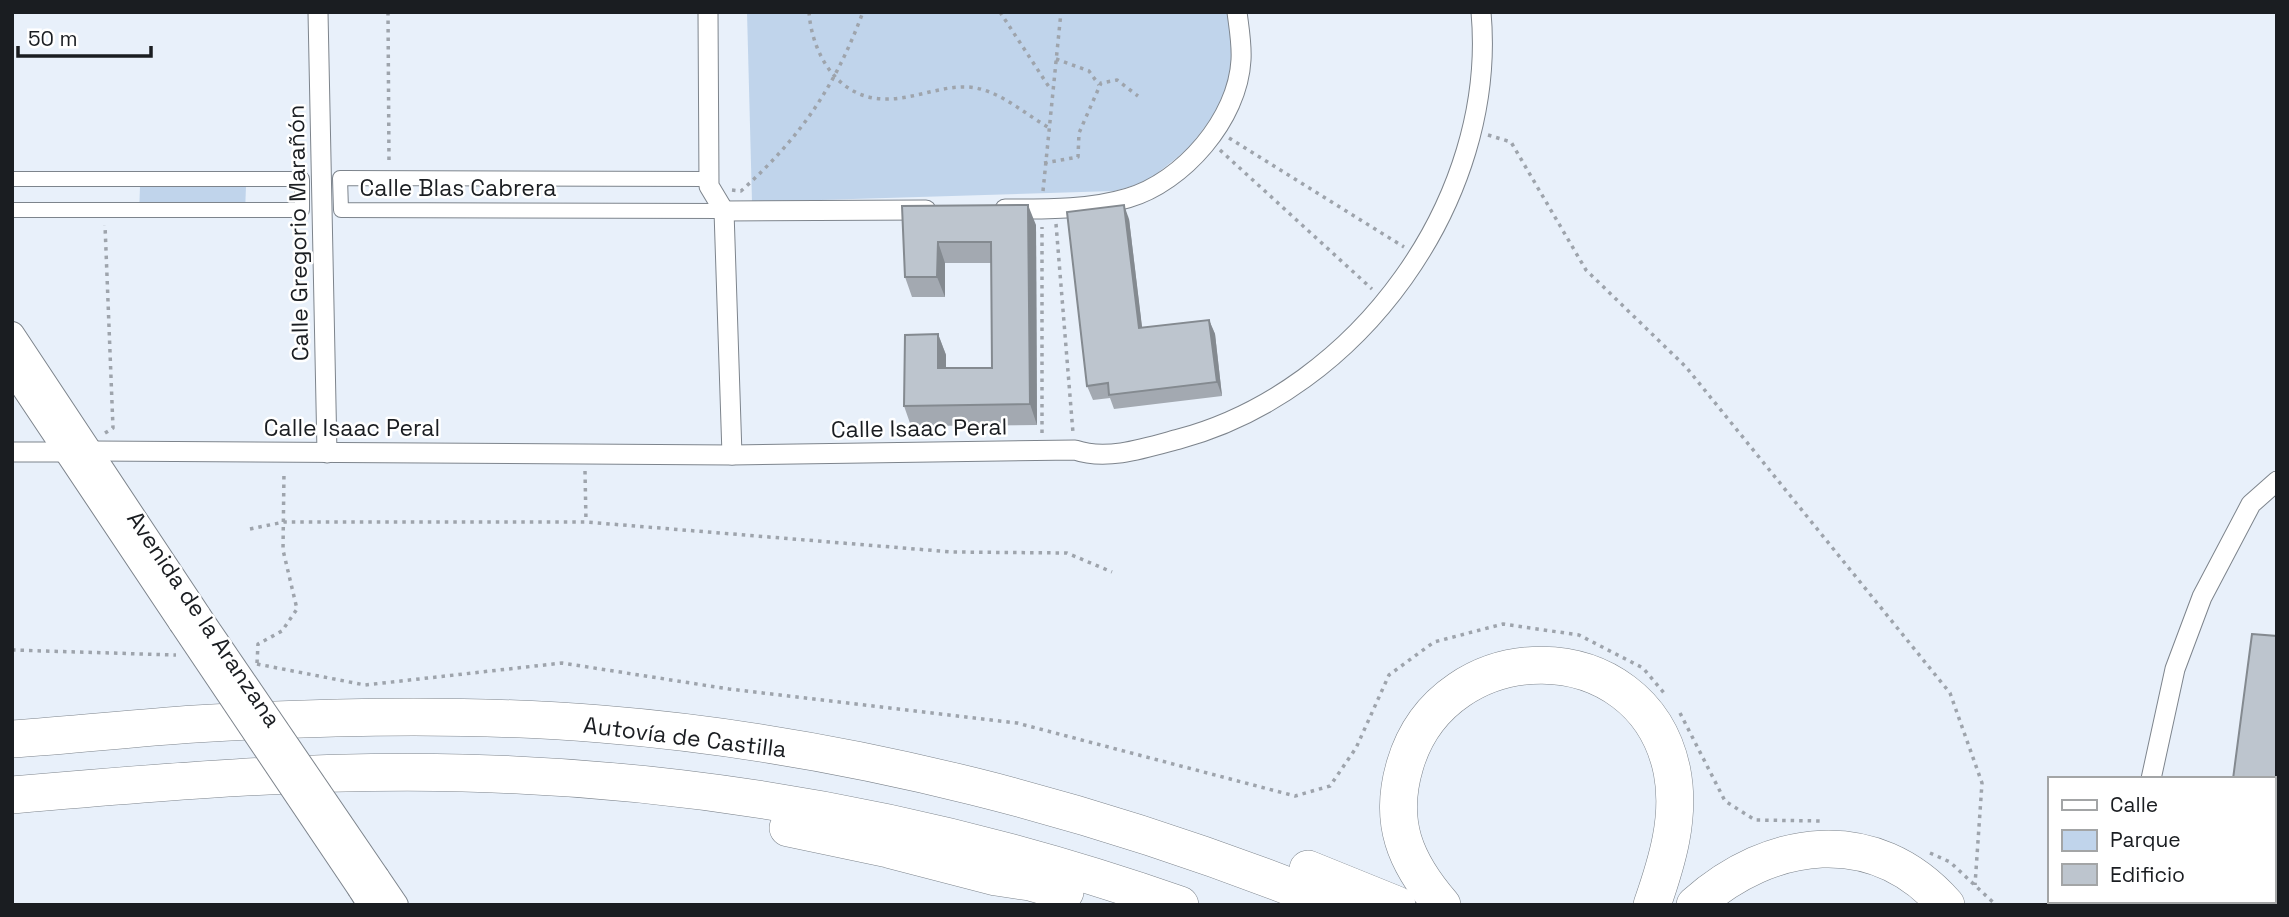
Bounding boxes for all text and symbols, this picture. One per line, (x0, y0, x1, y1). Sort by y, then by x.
scale bar (18, 14, 150, 58)
text: 50 m (28, 25, 78, 52)
street label: Calle Gregorio Marañón (281, 105, 315, 361)
street label: Calle Blas Cabrera (360, 173, 556, 203)
street label: Calle Isaac Peral (831, 411, 1007, 445)
street label: Calle Isaac Peral (264, 413, 440, 443)
street label: Avenida de la Aranzana (120, 505, 288, 733)
street label: Autovía de Castilla (582, 710, 788, 764)
legend (2048, 777, 2275, 903)
text: Calle (2110, 791, 2158, 818)
text: Parque (2110, 826, 2181, 853)
text: Edificio (2110, 861, 2185, 888)

